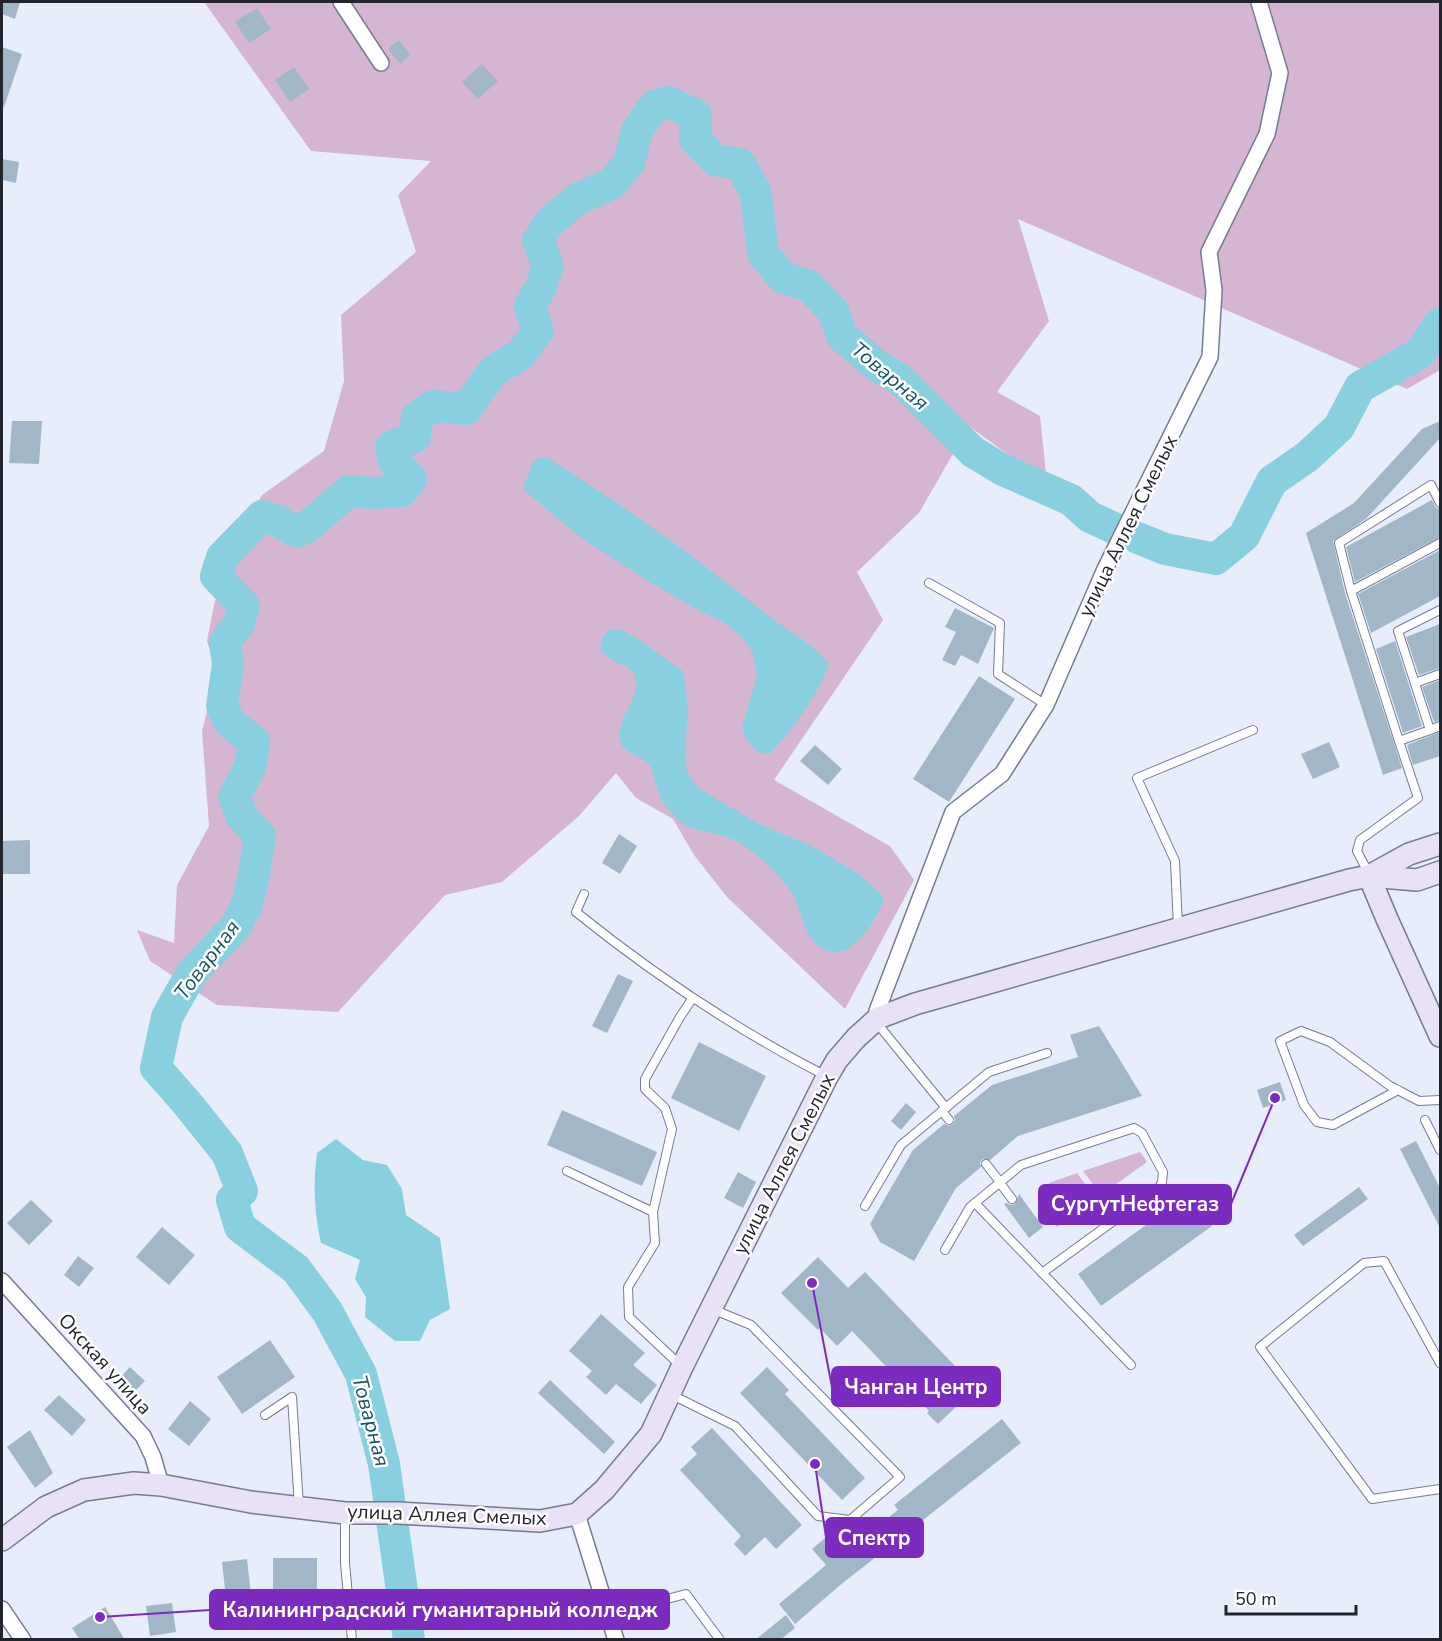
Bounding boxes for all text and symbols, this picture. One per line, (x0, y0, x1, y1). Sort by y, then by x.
water label: Товарная (845, 335, 935, 417)
street label: улица Аллея Смелых (1072, 430, 1184, 622)
water label: Товарная (168, 914, 246, 1006)
street label: улица Аллея Смелых (727, 1069, 841, 1259)
callout: СургутНефтегаз (1039, 1185, 1231, 1224)
text: СургутНефтегаз (1051, 1190, 1219, 1218)
street label: Окская улица (52, 1307, 158, 1421)
callout: Чанган Центр (832, 1367, 1000, 1406)
water label: Товарная (345, 1372, 397, 1470)
text: Чанган Центр (844, 1373, 988, 1401)
street label: улица Аллея Смелых (347, 1498, 547, 1532)
callout: Спектр (826, 1518, 923, 1557)
text: Спектр (837, 1524, 911, 1552)
scale bar (1226, 1578, 1356, 1616)
text: 50 m (1235, 1587, 1277, 1611)
callout: Калининградский гуманитарный колледж (210, 1590, 669, 1629)
text: Калининградский гуманитарный колледж (222, 1596, 658, 1624)

